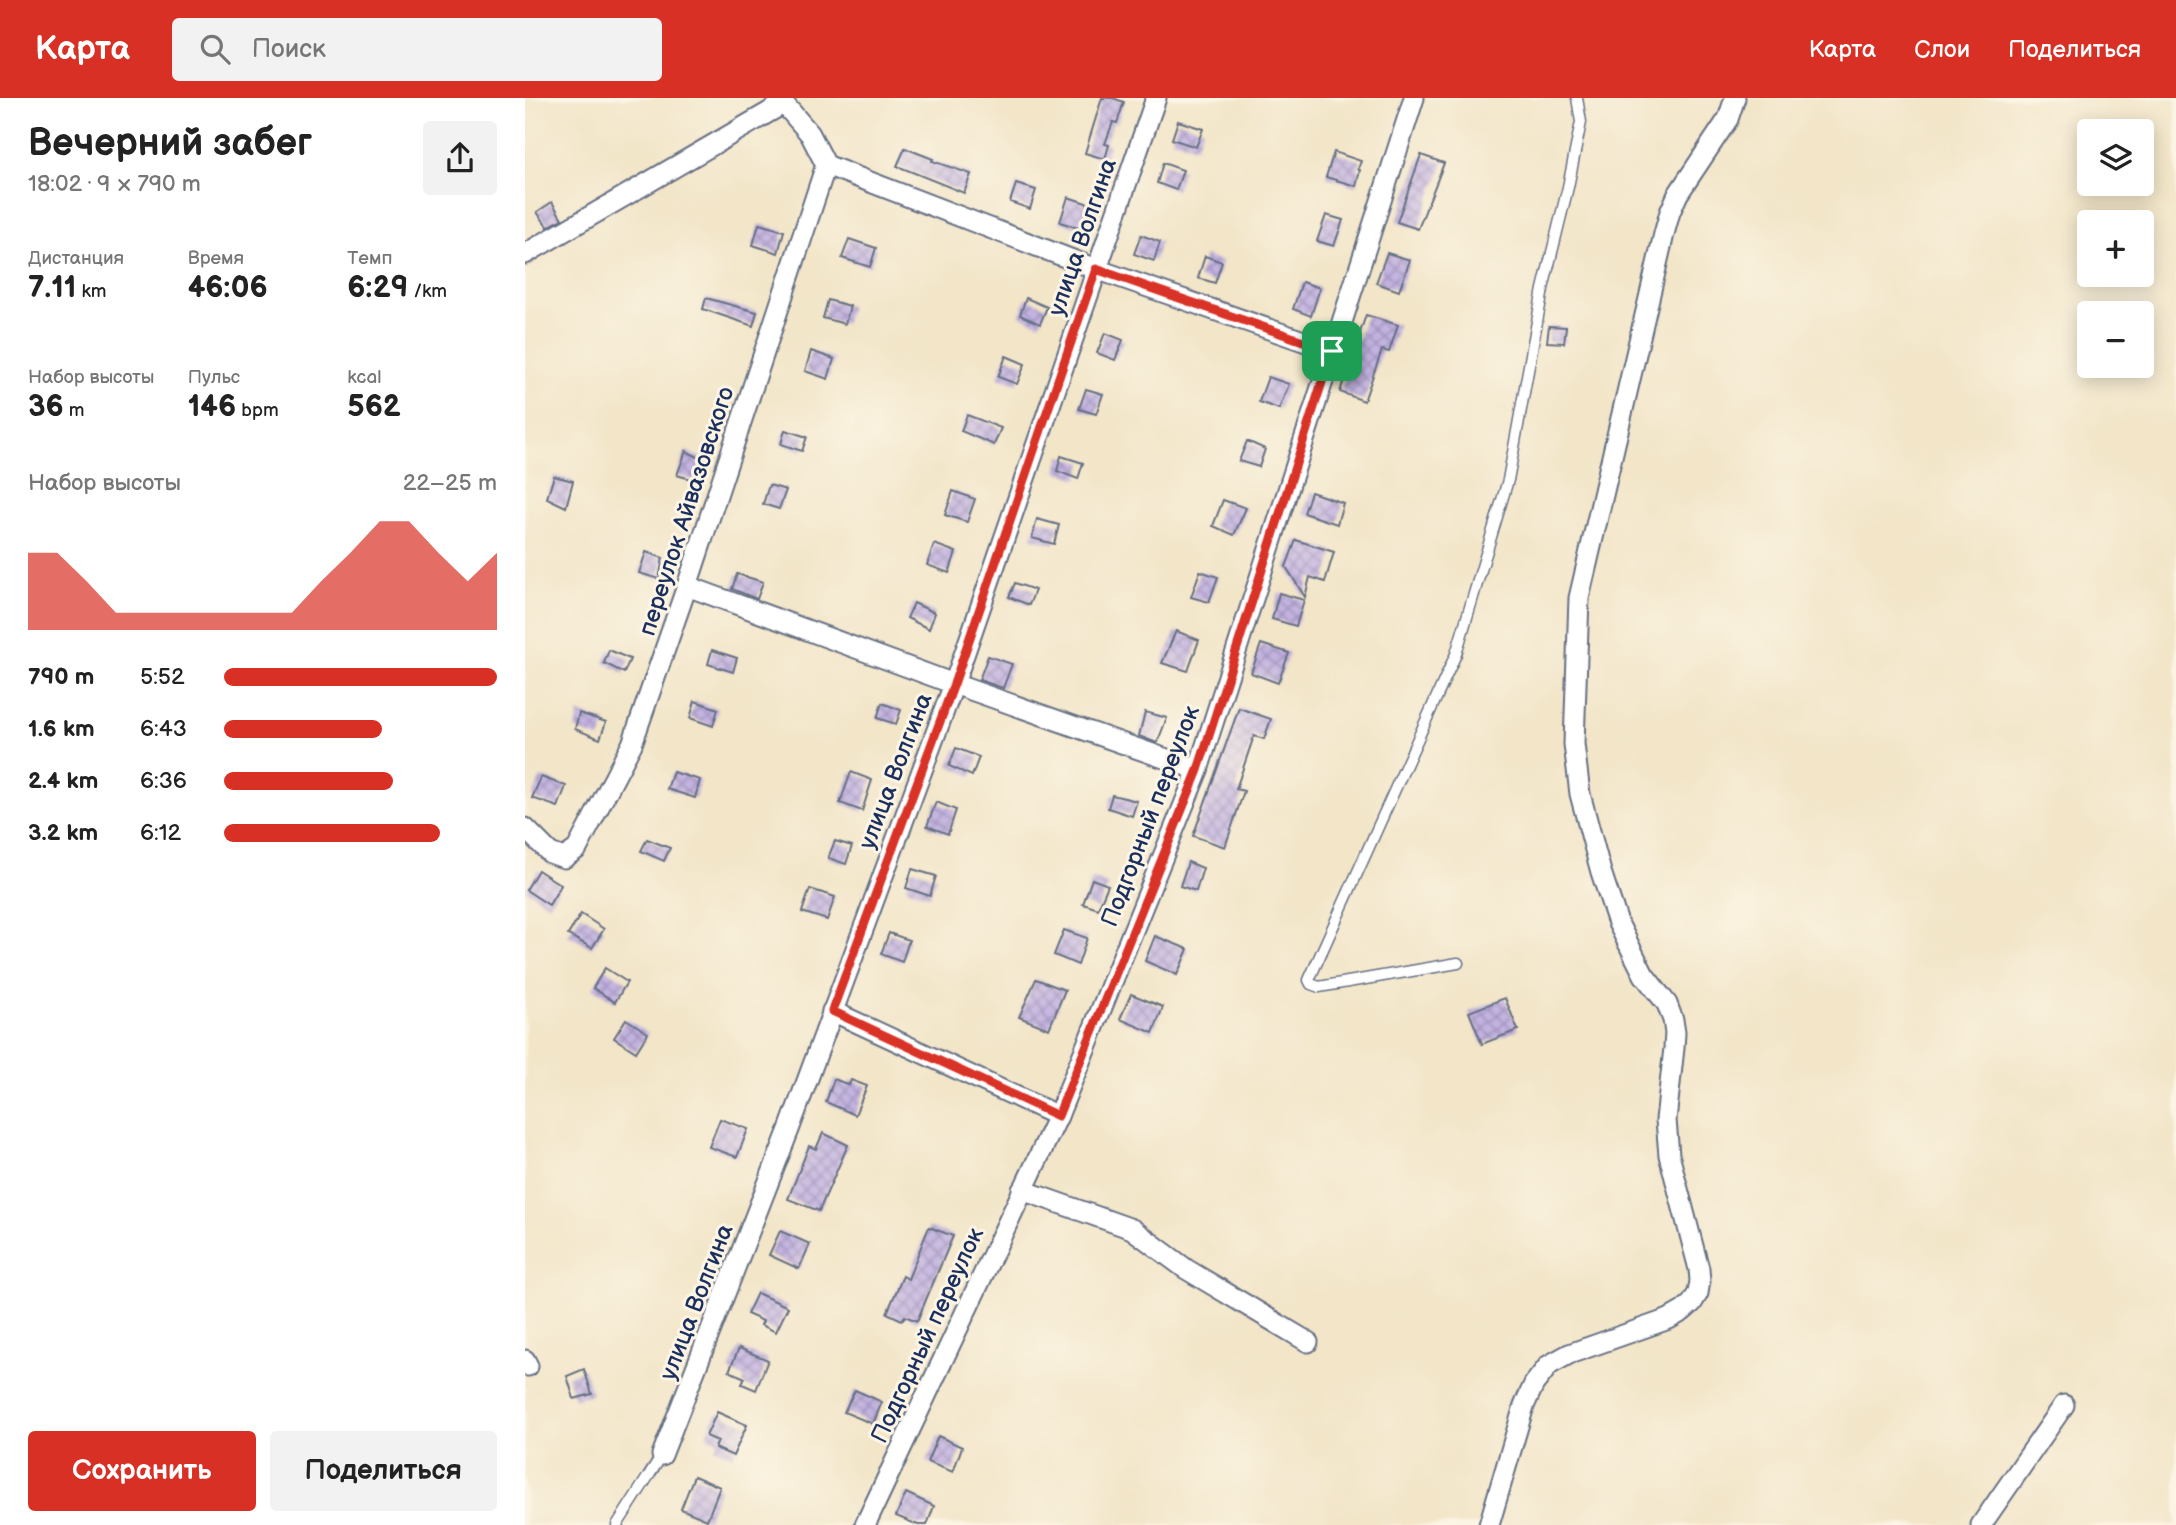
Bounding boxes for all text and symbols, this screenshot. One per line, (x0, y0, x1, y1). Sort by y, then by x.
search box (172, 18, 662, 81)
text: Карта (35, 29, 130, 69)
icon: search (196, 30, 234, 68)
text: Поиск (252, 34, 326, 65)
text: Карта (1809, 35, 1876, 64)
text: Слои (1914, 35, 1970, 64)
text: Поделиться (2008, 35, 2141, 64)
map controls (2077, 119, 2154, 378)
button: layers (2077, 119, 2154, 196)
text: Вечерний забег (28, 121, 312, 166)
button: share (423, 121, 497, 195)
street label: улица Волгина (1042, 155, 1123, 320)
text: 18:02 · 9 × 790 m (28, 170, 201, 198)
button: + (2077, 210, 2154, 287)
text: Дистанция (28, 247, 124, 270)
text: Время (188, 247, 244, 270)
text: Темп (347, 247, 392, 270)
text: 7.11 (28, 270, 76, 306)
text: 46:06 (188, 270, 268, 306)
text: 6:29 (347, 270, 408, 306)
text: km (76, 280, 107, 303)
text: /km (408, 280, 447, 303)
button: − (2077, 301, 2154, 378)
pin (1302, 321, 1362, 381)
icon: arrive (1313, 332, 1351, 370)
text: Набор высоты (28, 366, 154, 389)
text: Пульс (188, 366, 240, 389)
text: kcal (347, 366, 381, 389)
street label: переулок Айвазовского (632, 383, 740, 639)
text: 36 (28, 389, 64, 425)
text: 146 (188, 389, 236, 425)
text: 562 (347, 389, 401, 425)
text: m (64, 399, 85, 422)
text: bpm (236, 399, 279, 422)
text: Набор высоты (28, 469, 181, 497)
text: 22–25 m (403, 469, 497, 497)
text: 790 m (28, 663, 94, 691)
text: 5:52 (140, 663, 185, 691)
street label: улица Волгина (852, 689, 938, 853)
street label: Подгорный переулок (1095, 701, 1206, 931)
text: 1.6 km (28, 715, 95, 743)
text: 6:43 (140, 715, 187, 743)
text: 2.4 km (28, 767, 98, 795)
text: 6:36 (140, 767, 187, 795)
text: 3.2 km (28, 819, 98, 847)
text: 6:12 (140, 819, 181, 847)
street label: улица Волгина (653, 1220, 739, 1384)
street label: Подгорный переулок (865, 1223, 990, 1448)
button: Сохранить (28, 1431, 256, 1511)
button: Поделиться (270, 1431, 497, 1511)

